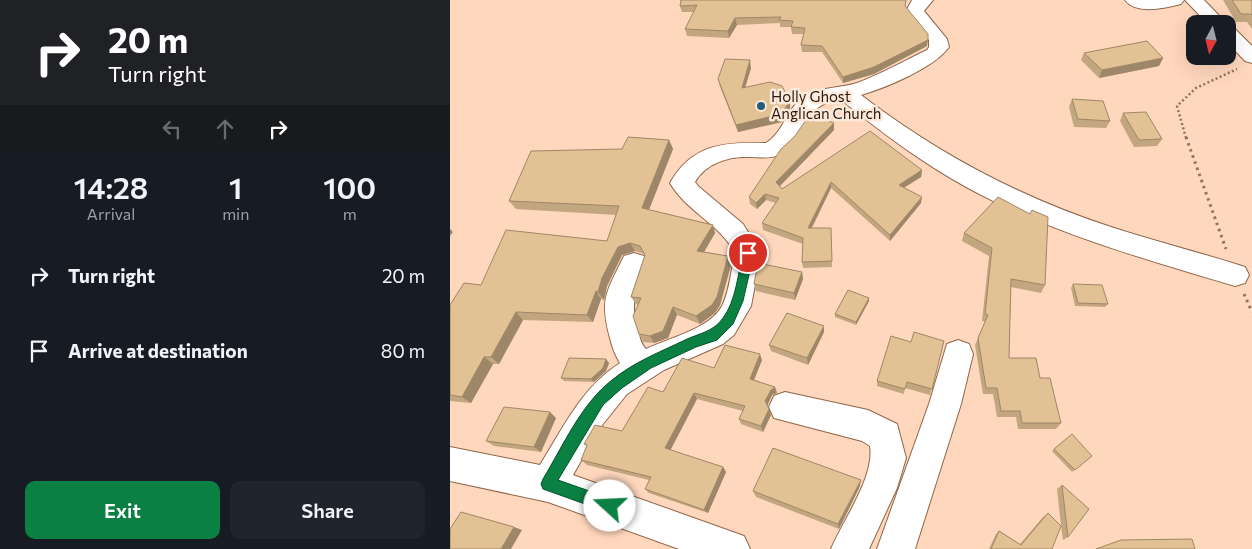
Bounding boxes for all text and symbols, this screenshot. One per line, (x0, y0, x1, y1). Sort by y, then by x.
north arrow (1186, 15, 1236, 65)
map controls (1186, 15, 1236, 65)
text: 20 m (108, 17, 188, 60)
icon: right (25, 20, 90, 85)
text: Turn right (108, 60, 206, 87)
place label: Holly Ghost Anglican Church (771, 87, 881, 122)
marker: Holly Ghost Anglican Church (755, 100, 767, 112)
icon: left (158, 115, 186, 143)
icon: ahead (211, 115, 239, 143)
icon: right (264, 115, 292, 143)
text: 14:28 (74, 168, 148, 205)
text: 1 (229, 168, 242, 205)
text: 100 (323, 168, 376, 205)
text: Arrival (87, 204, 135, 223)
text: min (222, 204, 249, 223)
text: m (343, 204, 357, 223)
pin (727, 232, 769, 274)
icon: arrive (734, 239, 762, 267)
icon: right (25, 262, 53, 290)
text: Turn right (68, 264, 155, 287)
text: 20 m (382, 264, 425, 287)
icon: arrive (25, 337, 53, 365)
text: Arrive at destination (68, 339, 248, 362)
text: 80 m (381, 339, 425, 362)
position arrow (583, 479, 635, 531)
button: Exit (25, 481, 220, 539)
button: Share (230, 481, 425, 539)

